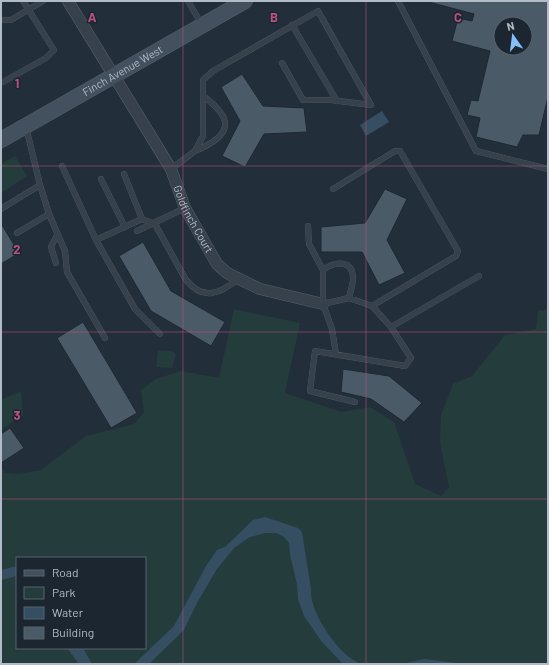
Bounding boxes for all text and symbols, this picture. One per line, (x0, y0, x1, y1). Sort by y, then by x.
text: A (88, 9, 97, 25)
text: B (270, 9, 278, 25)
text: C (454, 9, 462, 25)
north arrow (493, 16, 533, 56)
text: N (505, 19, 516, 33)
street label: Finch Avenue West (80, 42, 165, 98)
text: 1 (15, 75, 19, 91)
street label: Goldfinch Court (171, 183, 216, 255)
text: 2 (13, 241, 21, 257)
text: 3 (13, 407, 21, 423)
legend (16, 557, 146, 649)
text: Road (52, 565, 79, 579)
text: Park (52, 585, 76, 599)
text: Water (52, 605, 84, 619)
text: Building (52, 625, 94, 639)

